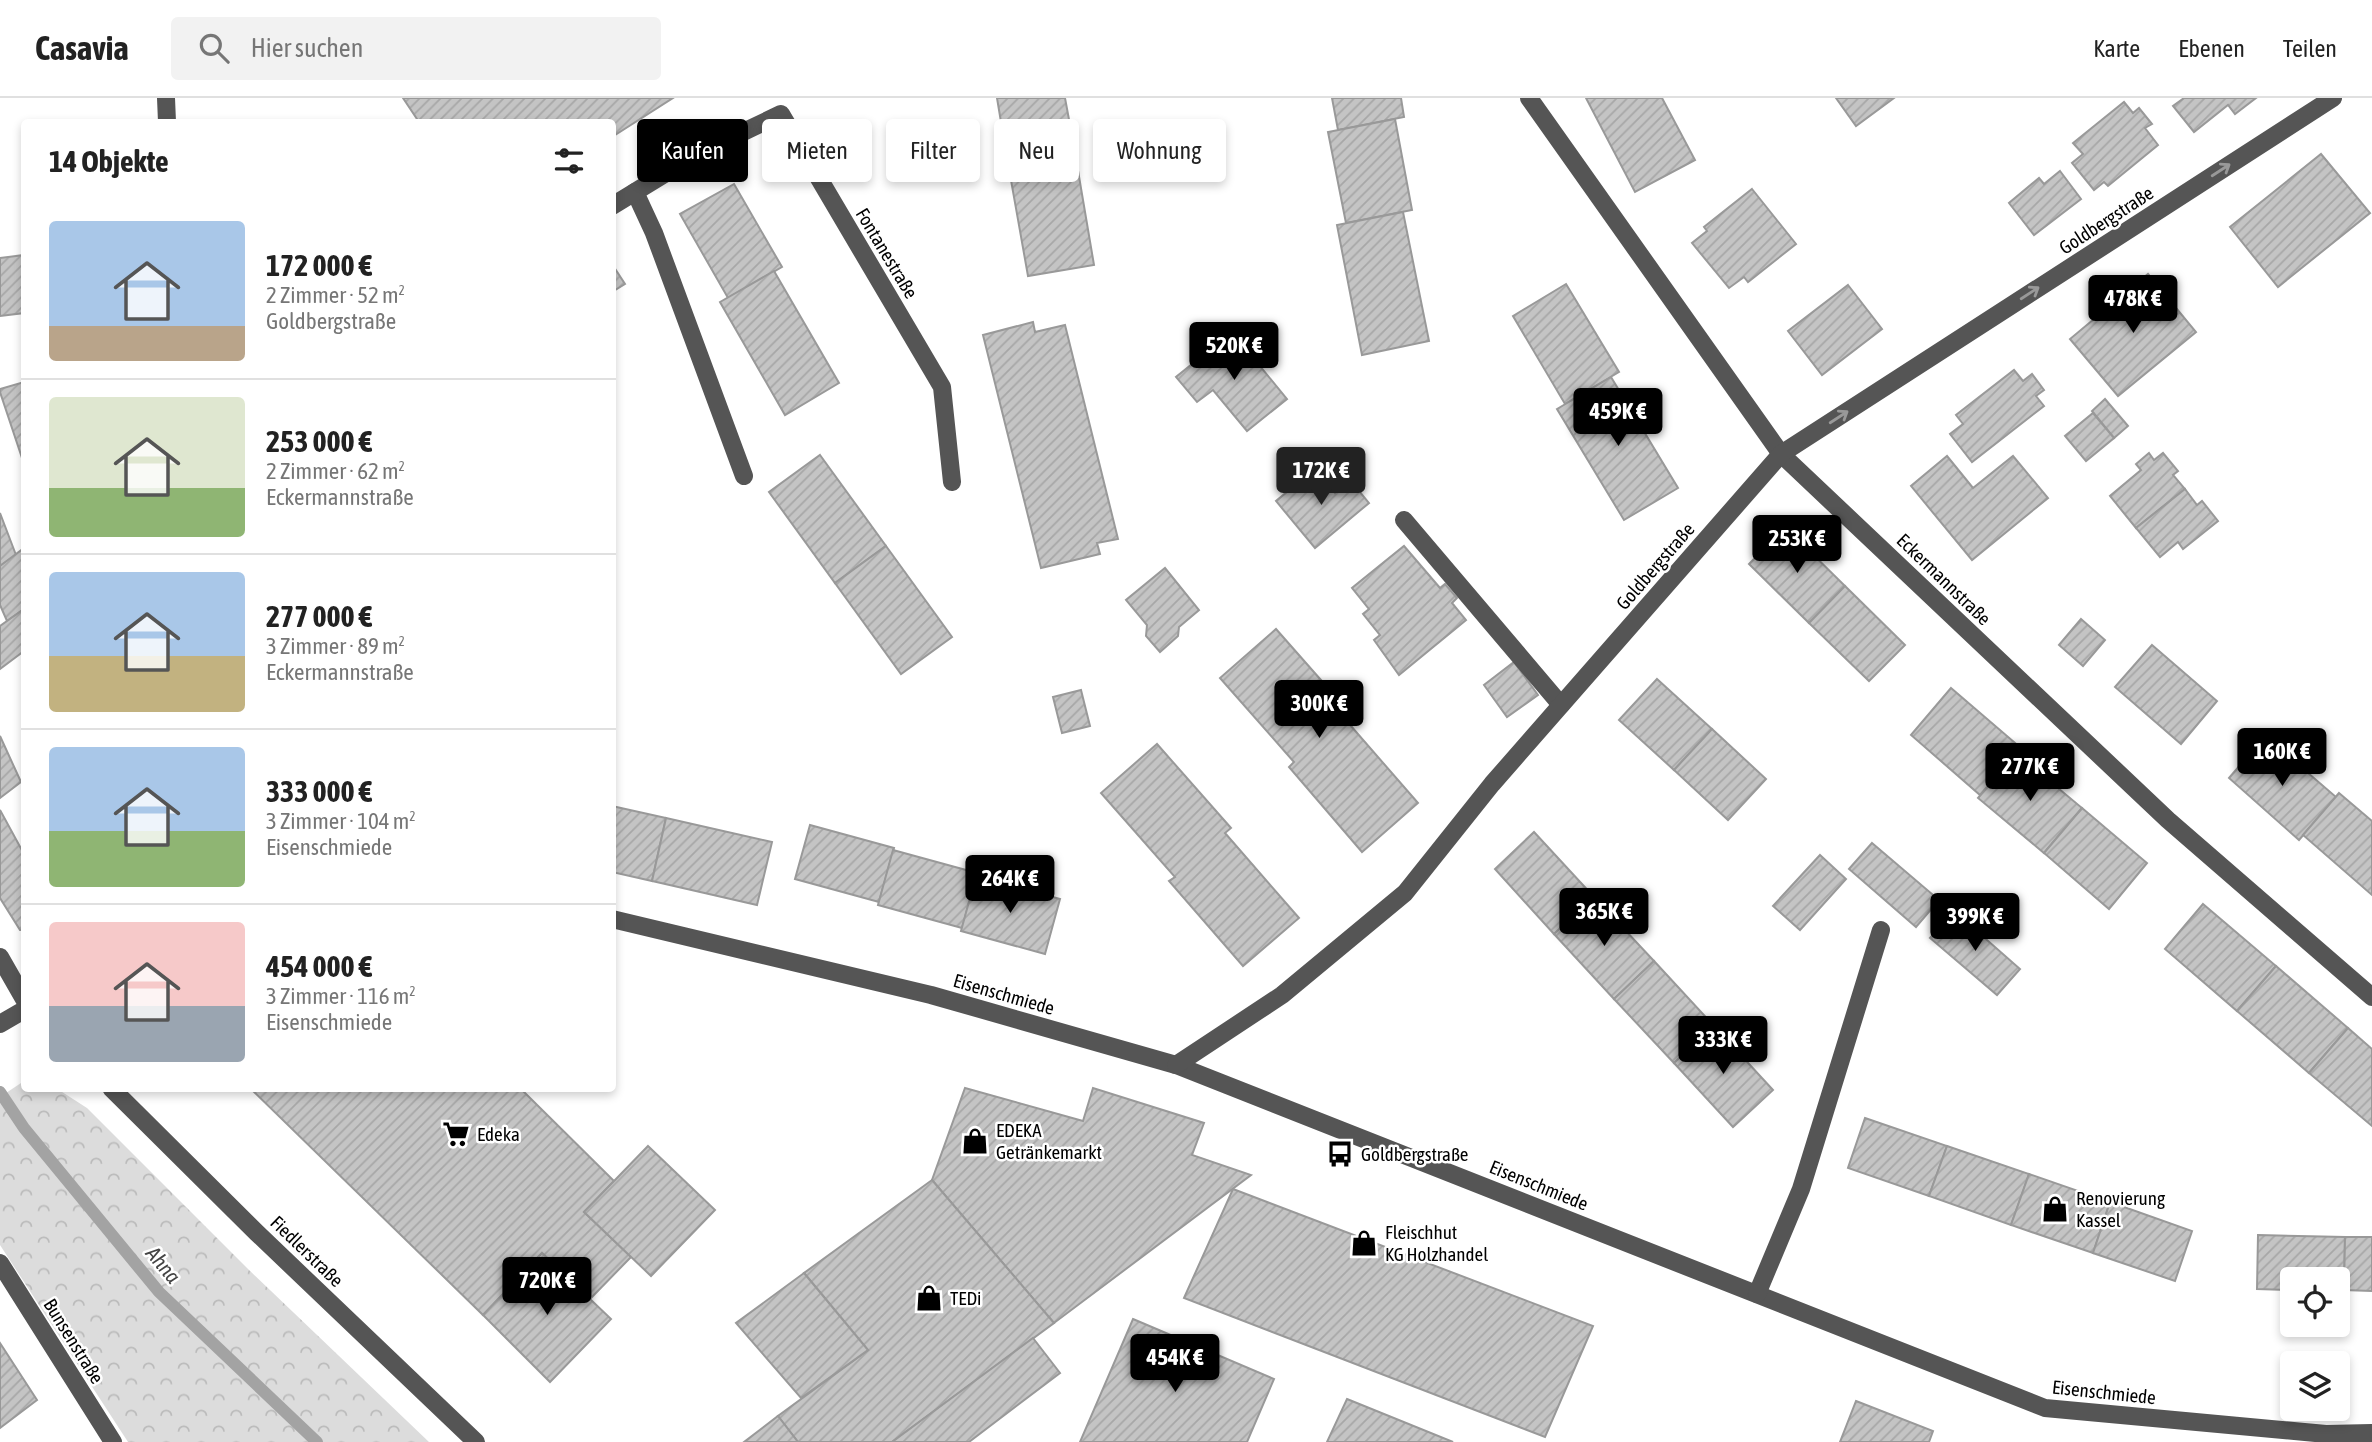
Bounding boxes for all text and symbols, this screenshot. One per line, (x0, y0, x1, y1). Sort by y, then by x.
search box (171, 17, 661, 80)
text: Casavia (35, 29, 129, 67)
icon: search (195, 29, 233, 67)
text: Hier suchen (251, 33, 363, 63)
text: Karte (2093, 35, 2140, 62)
text: Ebenen (2178, 35, 2245, 62)
text: Teilen (2283, 35, 2337, 62)
chip: Kaufen (637, 119, 748, 182)
chip: Mieten (762, 119, 872, 182)
chip: Filter (886, 119, 980, 182)
chip: Neu (994, 119, 1079, 182)
chip: Wohnung (1093, 119, 1226, 182)
icon: filters (550, 142, 588, 180)
text: 14 Objekte (49, 144, 169, 178)
one-way arrow (2211, 163, 2231, 177)
street label: Goldbergstraße (2055, 182, 2157, 258)
street label: Fontanestraße (851, 204, 923, 302)
text: 172 000 € (266, 248, 372, 282)
icon: home (105, 249, 189, 333)
pin: 478K € (2076, 275, 2190, 335)
text: 2 Zimmer · 52 m² (266, 282, 405, 308)
text: 478K € (2104, 285, 2162, 311)
one-way arrow (2020, 286, 2039, 301)
text: Goldbergstraße (266, 308, 396, 334)
pin: 520K € (1177, 322, 1291, 382)
text: 520K € (1205, 332, 1263, 358)
pin: 459K € (1561, 388, 1675, 448)
text: 459K € (1589, 398, 1647, 424)
one-way arrow (1829, 409, 1848, 424)
text: 253 000 € (266, 424, 372, 458)
icon: home (105, 425, 189, 509)
pin: 172K € (1264, 448, 1378, 507)
text: 172K € (1292, 457, 1350, 483)
text: 2 Zimmer · 62 m² (266, 458, 405, 484)
text: Eckermannstraße (266, 484, 414, 510)
pin: 253K € (1740, 516, 1854, 575)
street label: Goldbergstraße (1611, 518, 1699, 614)
text: 253K € (1768, 525, 1826, 551)
street label: Eckermannstraße (1892, 529, 1996, 629)
text: 277 000 € (266, 599, 372, 633)
icon: home (105, 600, 189, 684)
text: 3 Zimmer · 89 m² (266, 633, 405, 659)
text: Eckermannstraße (266, 659, 414, 685)
pin: 300K € (1262, 680, 1376, 740)
text: 300K € (1290, 690, 1348, 716)
pin: 160K € (2225, 728, 2339, 788)
text: 160K € (2253, 738, 2311, 764)
pin: 277K € (1973, 744, 2087, 803)
text: 277K € (2001, 753, 2059, 779)
text: 333 000 € (266, 774, 372, 808)
icon: home (105, 775, 189, 859)
text: 3 Zimmer · 104 m² (266, 808, 416, 834)
text: Eisenschmiede (266, 834, 392, 860)
pin: 264K € (953, 856, 1067, 915)
text: 264K € (981, 865, 1039, 891)
pin: 365K € (1547, 888, 1661, 948)
pin: 399K € (1918, 894, 2032, 953)
text: 365K € (1575, 898, 1633, 924)
text: 399K € (1946, 903, 2004, 929)
text: 454 000 € (266, 949, 372, 983)
icon: home (105, 950, 189, 1034)
street label: Eisenschmiede (951, 969, 1057, 1019)
text: 3 Zimmer · 116 m² (266, 983, 416, 1009)
text: Eisenschmiede (266, 1009, 392, 1035)
pin: 333K € (1666, 1016, 1780, 1076)
text: 333K € (1694, 1026, 1752, 1052)
supermarket icon: Edeka (441, 1119, 471, 1149)
place label: EDEKA Getränkemarkt (996, 1119, 1102, 1163)
place label: Edeka (477, 1123, 520, 1145)
shop icon: EDEKA Getränkemarkt (960, 1126, 990, 1156)
bus stop icon: Goldbergstraße (1325, 1139, 1355, 1169)
place label: Goldbergstraße (1361, 1143, 1468, 1165)
street label: Eisenschmiede (1487, 1155, 1591, 1215)
place label: Renovierung Kassel (2076, 1187, 2166, 1231)
shop icon: Renovierung Kassel (2040, 1194, 2070, 1224)
street label: Fiedlerstraße (266, 1211, 348, 1291)
place label: Fleischhut KG Holzhandel (1385, 1221, 1488, 1265)
shop icon: Fleischhut KG Holzhandel (1349, 1228, 1379, 1258)
water label: Ahna (141, 1240, 186, 1288)
pin: 720K € (490, 1258, 604, 1317)
text: 720K € (518, 1267, 576, 1293)
map controls (2280, 1267, 2350, 1421)
button: locate (2280, 1267, 2350, 1337)
shop icon: TEDi (914, 1283, 944, 1313)
place label: TEDi (950, 1287, 981, 1309)
street label: Bunsenstraße (39, 1295, 109, 1387)
pin: 454K € (1118, 1334, 1232, 1394)
text: 454K € (1146, 1344, 1204, 1370)
button: layers (2280, 1351, 2350, 1421)
street label: Eisenschmiede (2051, 1376, 2157, 1408)

